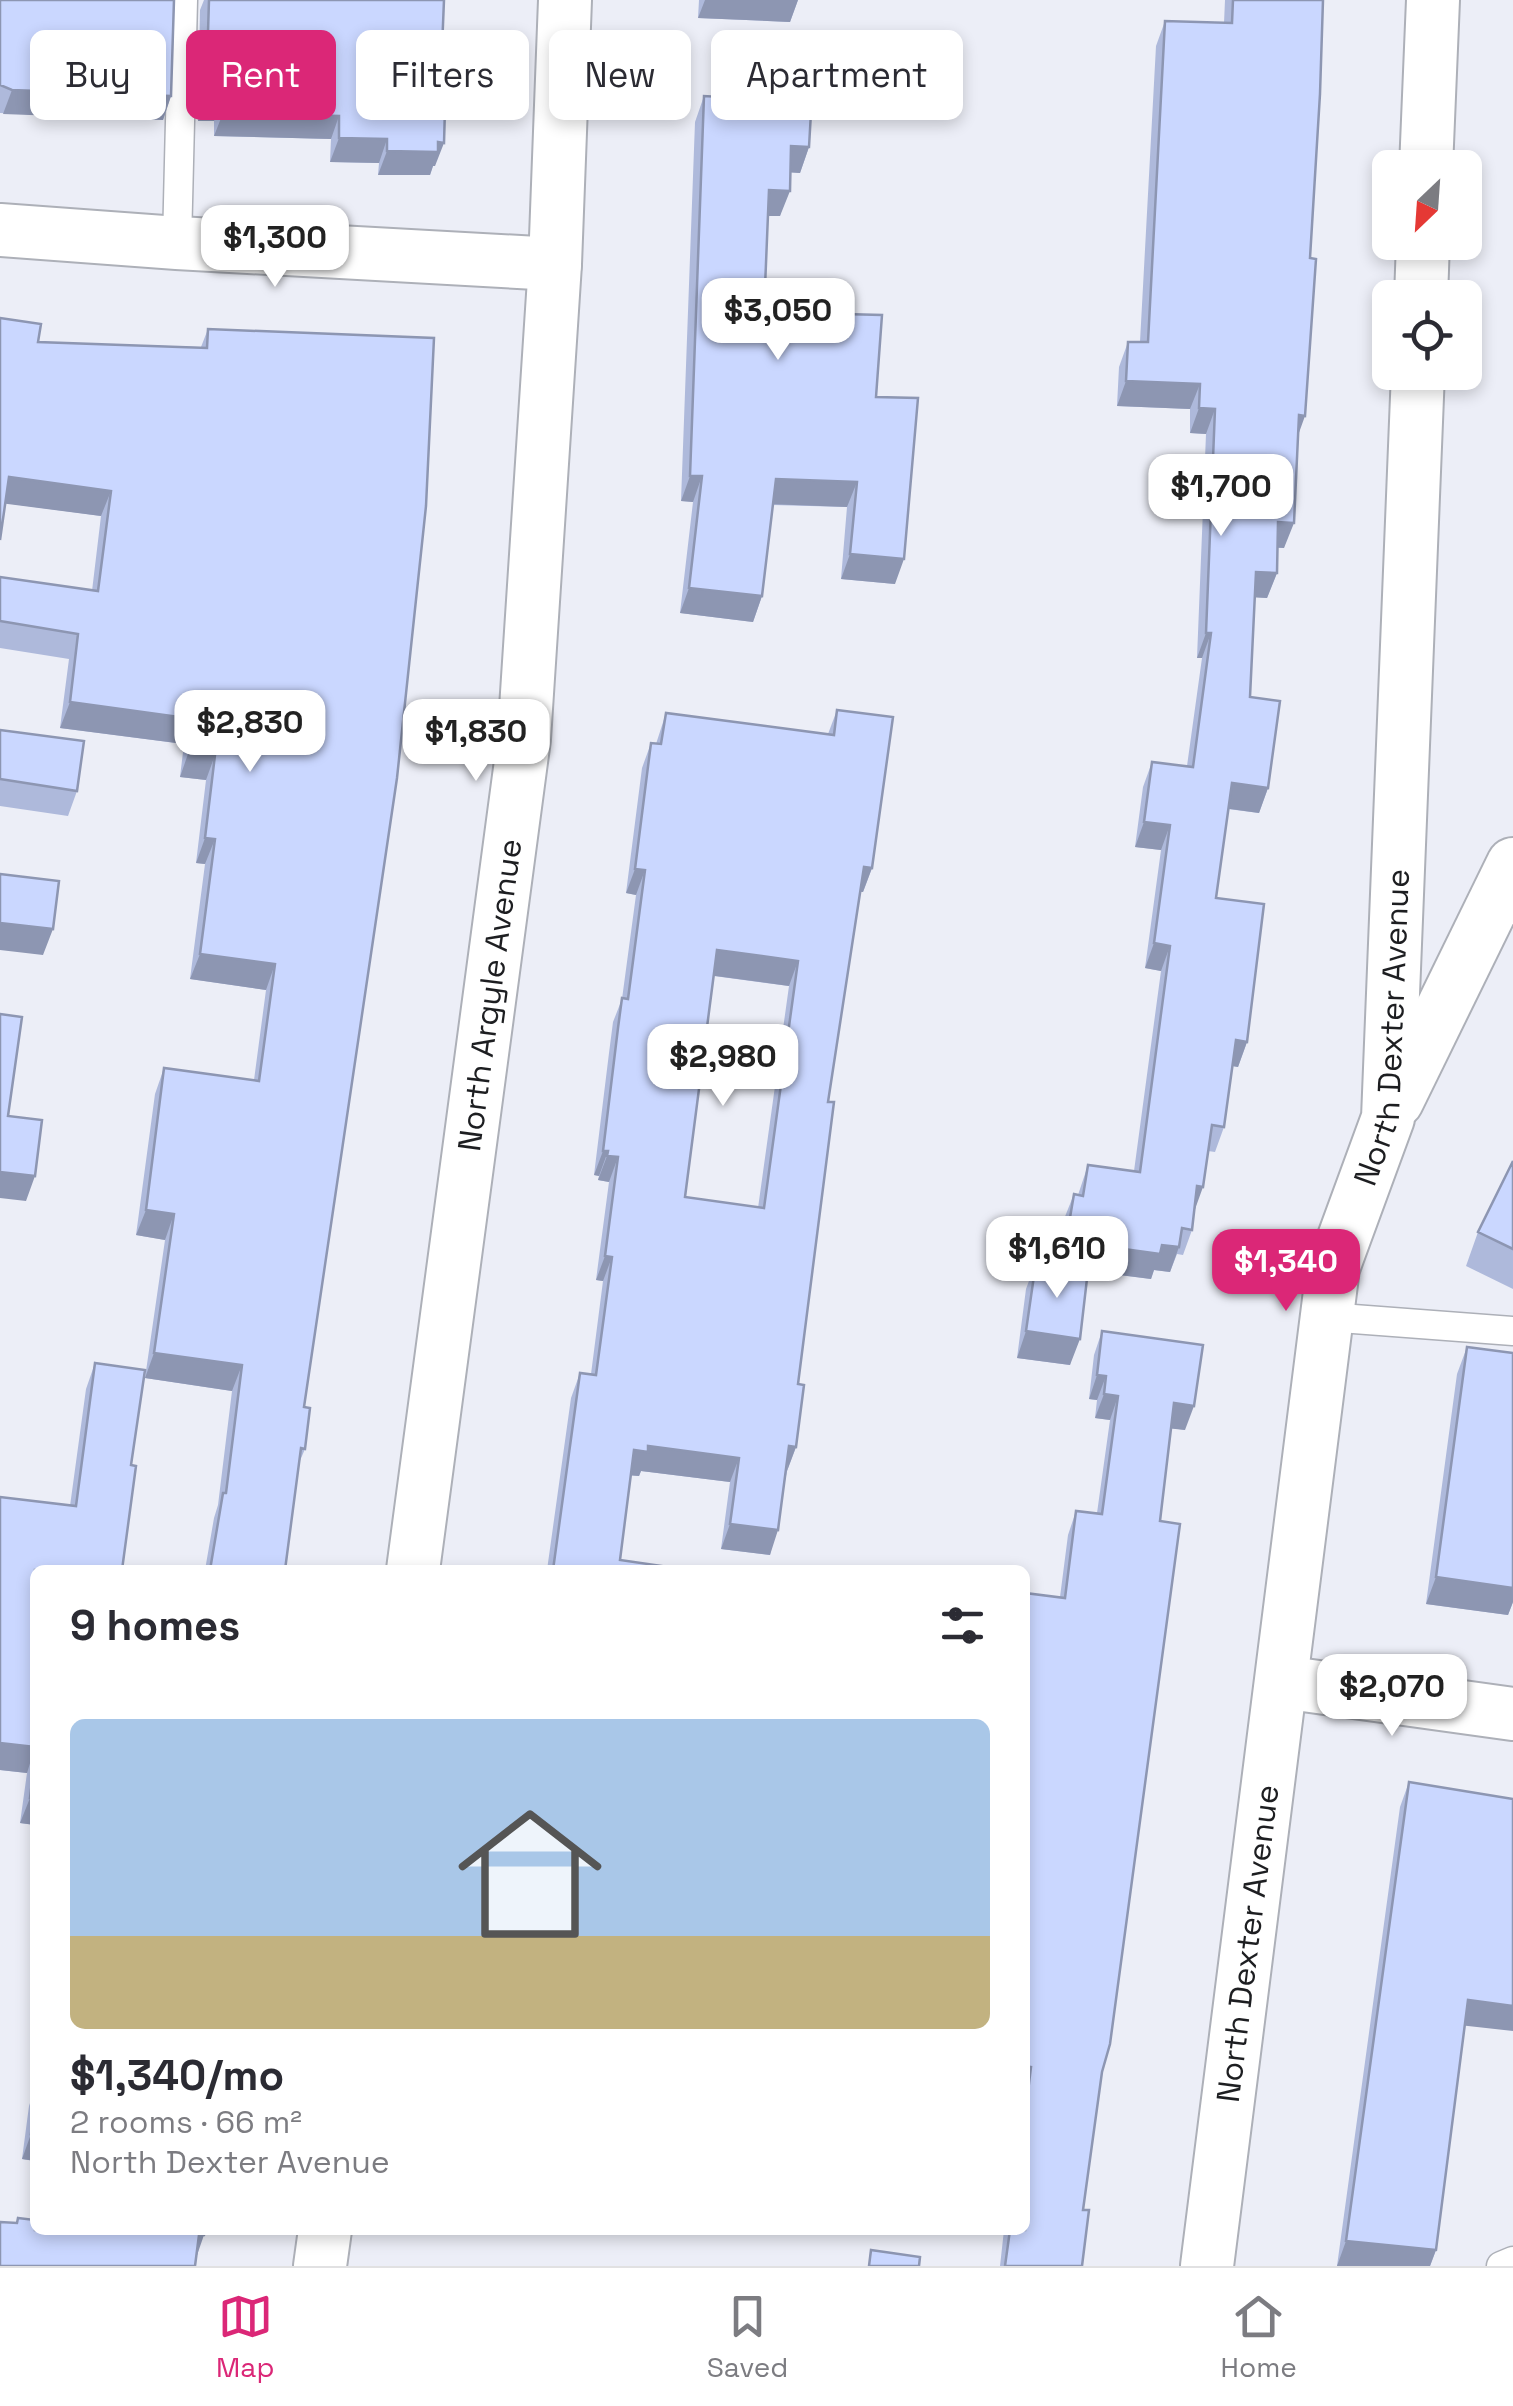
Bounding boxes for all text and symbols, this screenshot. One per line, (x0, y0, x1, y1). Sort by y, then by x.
chip: Buy (30, 30, 166, 120)
chip: Rent (186, 30, 336, 120)
chip: Filters (356, 30, 529, 120)
chip: New (549, 30, 691, 120)
chip: Apartment (711, 30, 963, 120)
north arrow (1372, 150, 1482, 260)
map controls (1372, 150, 1482, 390)
pin: $1,300 (194, 205, 356, 290)
text: $1,300 (223, 217, 327, 257)
pin: $3,050 (697, 278, 859, 363)
button: locate (1372, 280, 1482, 390)
text: $3,050 (724, 290, 832, 330)
pin: $1,700 (1140, 454, 1302, 539)
text: $1,700 (1170, 466, 1272, 506)
pin: $2,830 (169, 690, 331, 775)
pin: $1,830 (395, 699, 557, 784)
text: $2,830 (196, 702, 304, 742)
text: $1,830 (425, 711, 527, 751)
street label: North Argyle Avenue (449, 836, 530, 1154)
street label: North Dexter Avenue (1345, 868, 1418, 1191)
pin: $2,980 (642, 1024, 804, 1109)
text: $2,980 (669, 1036, 777, 1076)
pin: $1,610 (976, 1216, 1138, 1301)
text: $1,610 (1008, 1228, 1106, 1268)
pin: $1,340 (1205, 1229, 1367, 1314)
text: $1,340 (1234, 1241, 1338, 1281)
icon: filters (935, 1598, 990, 1653)
text: 9 homes (70, 1599, 240, 1652)
pin: $2,070 (1311, 1654, 1473, 1739)
text: $2,070 (1339, 1666, 1445, 1706)
street label: North Dexter Avenue (1208, 1782, 1288, 2105)
icon: home (440, 1784, 620, 1964)
text: $1,340/mo (70, 2049, 284, 2102)
text: 2 rooms · 66 m² (70, 2102, 302, 2142)
text: North Dexter Avenue (70, 2142, 390, 2182)
tab: Map (216, 2289, 274, 2385)
tab: Saved (707, 2289, 788, 2385)
tab: Home (1221, 2289, 1297, 2385)

